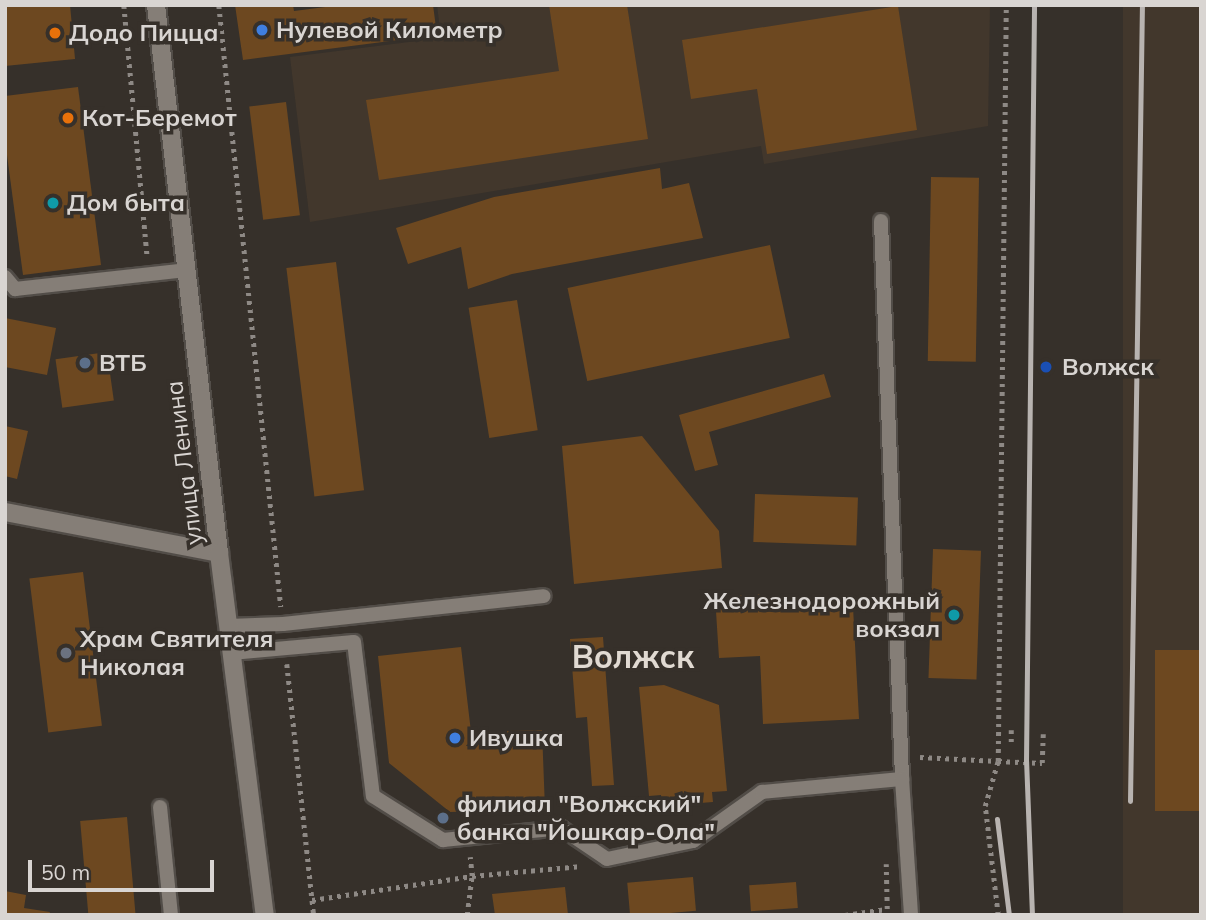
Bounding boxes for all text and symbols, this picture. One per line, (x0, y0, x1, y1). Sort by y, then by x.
place label: Нулевой Километр (276, 16, 503, 44)
place label: Додо Пицца (69, 19, 219, 47)
marker: Нулевой Километр (254, 22, 270, 38)
marker: Додо Пицца (47, 25, 63, 41)
place label: Кот-Беремот (82, 104, 237, 132)
marker: Кот-Беремот (60, 110, 76, 126)
place label: Дом быта (67, 189, 185, 217)
marker: Дом быта (45, 195, 61, 211)
place label: ВТБ (99, 349, 147, 377)
place label: Волжск (1062, 353, 1154, 381)
marker: ВТБ (77, 355, 93, 371)
marker: Волжск (1036, 357, 1056, 377)
street label: улица Ленина (160, 379, 208, 547)
place label: Железнодорожный вокзал (703, 587, 940, 643)
marker: Железнодорожный вокзал (946, 607, 962, 623)
place label: Храм Святителя Николая (80, 625, 274, 681)
district label: Волжск (572, 637, 694, 675)
marker: Храм Святителя Николая (58, 645, 74, 661)
place label: Ивушка (469, 724, 564, 752)
marker: Ивушка (447, 730, 463, 746)
place label: филиал "Волжский" банка "Йошкар-Ола" (457, 790, 715, 846)
marker: филиал "Волжский" банка "Йошкар-Ола" (435, 810, 451, 826)
scale bar (32, 846, 217, 890)
text: 50 m (41, 859, 90, 885)

